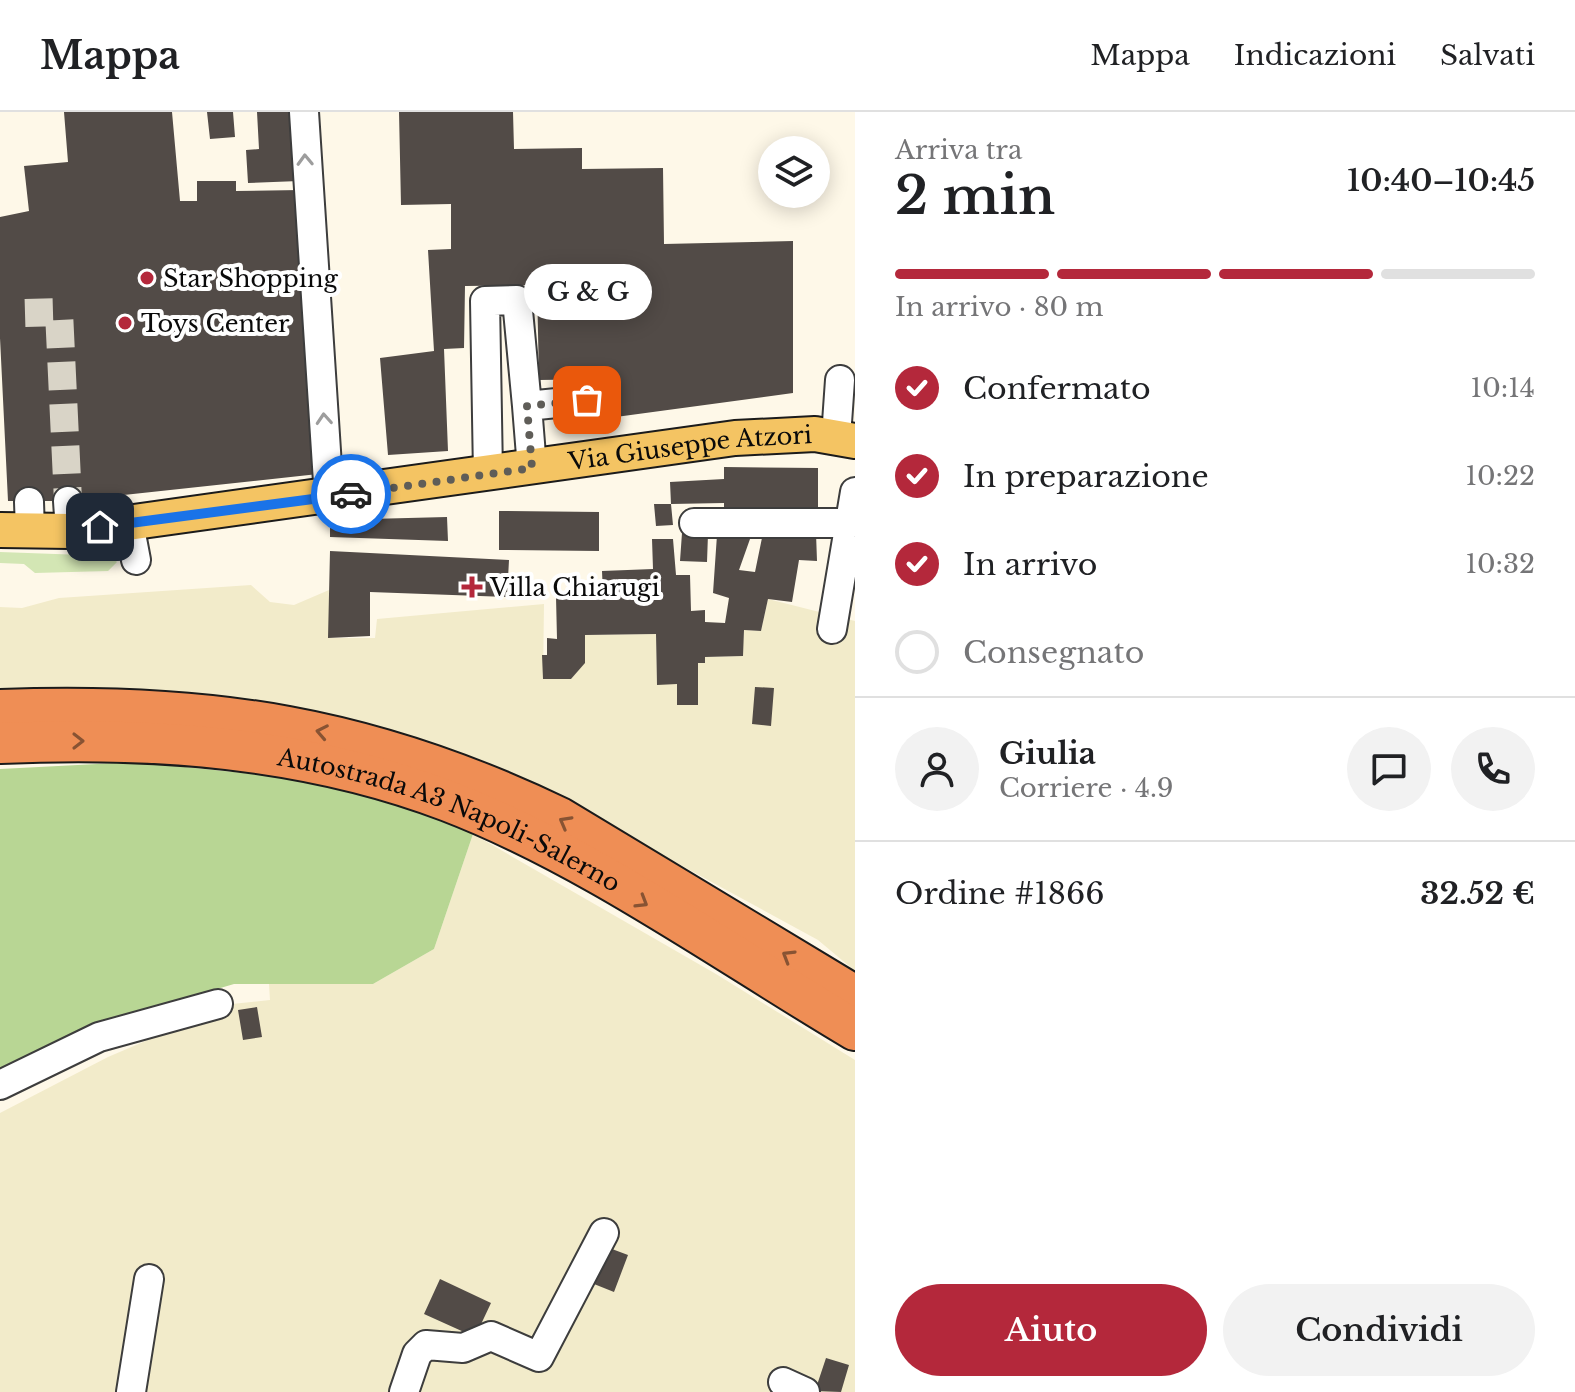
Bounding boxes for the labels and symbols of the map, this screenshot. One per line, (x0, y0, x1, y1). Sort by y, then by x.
one-way arrow (297, 153, 314, 166)
place label: Star Shopping (163, 264, 338, 293)
callout: G & G (523, 264, 651, 320)
marker: Star Shopping (138, 269, 156, 287)
place label: Toys Center (141, 309, 290, 338)
marker: Toys Center (116, 314, 134, 332)
pin (553, 366, 621, 434)
one-way arrow (316, 412, 333, 425)
street label: Via Giuseppe Atzori (566, 420, 813, 476)
courier (311, 454, 391, 534)
pin (66, 493, 134, 561)
place label: Villa Chiarugi (489, 573, 660, 602)
marker: Villa Chiarugi (461, 576, 483, 598)
one-way arrow (316, 724, 330, 741)
one-way arrow (72, 732, 85, 750)
street label: Autostrada A3 Napoli-Salerno (275, 742, 626, 898)
one-way arrow (560, 816, 574, 832)
one-way arrow (633, 892, 648, 907)
one-way arrow (782, 950, 797, 966)

